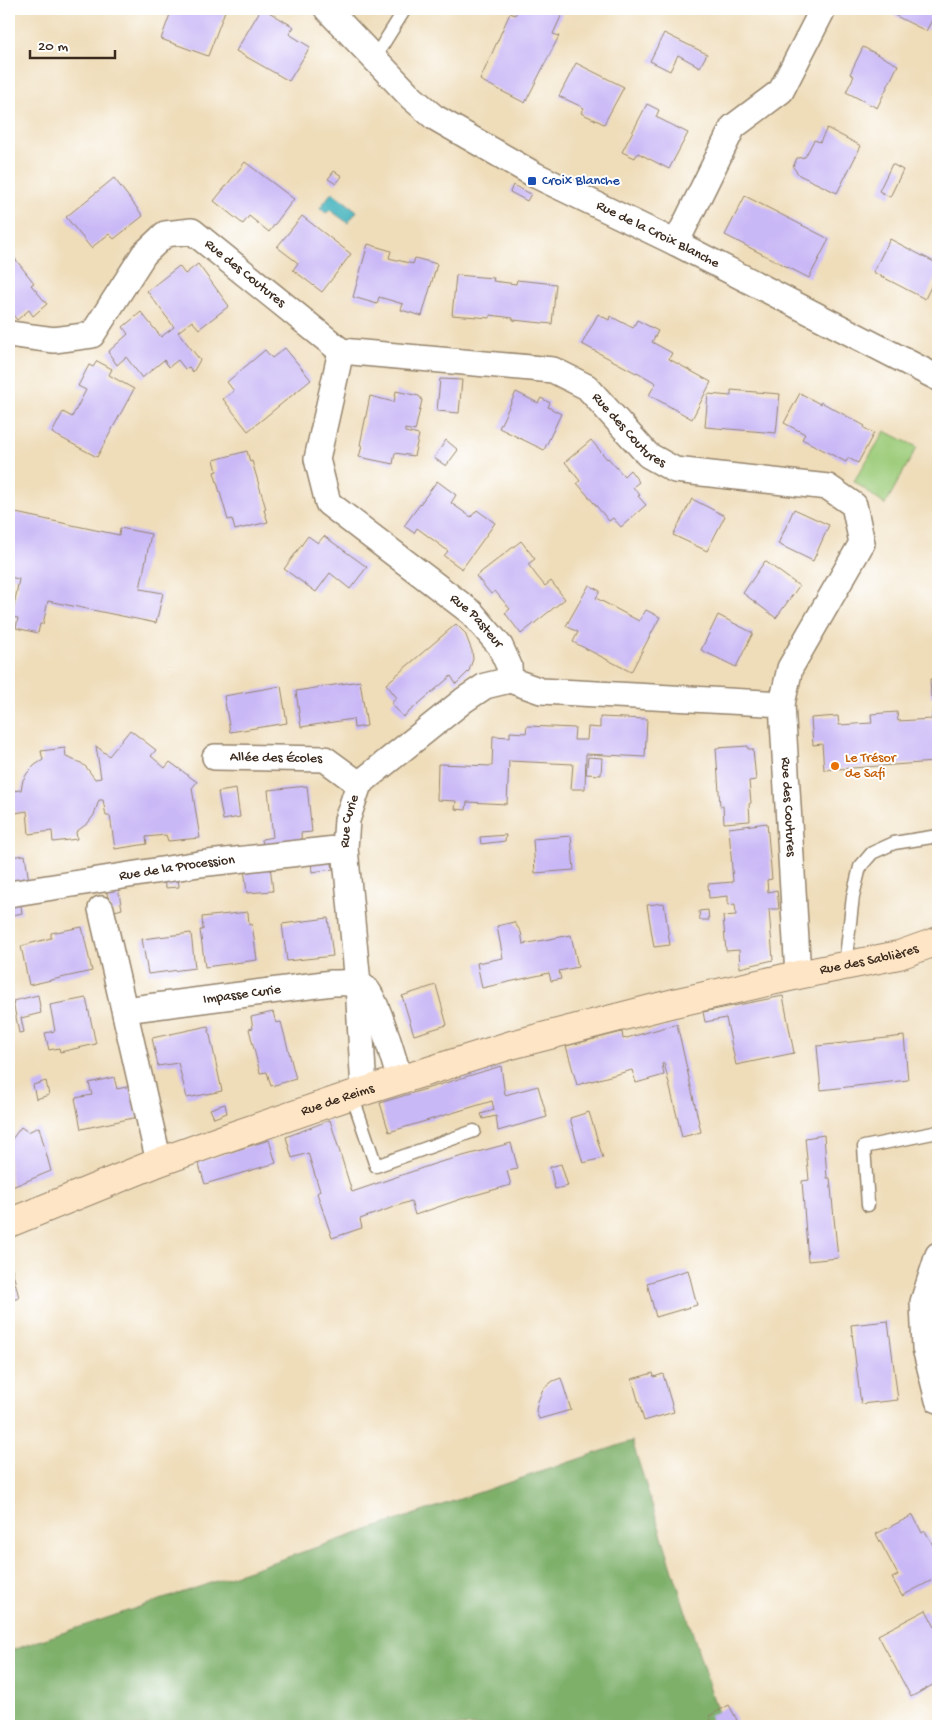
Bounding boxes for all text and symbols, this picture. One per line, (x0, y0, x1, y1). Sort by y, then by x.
scale bar (30, 28, 115, 60)
text: 20 m (38, 38, 68, 56)
place label: Croix Blanche (542, 173, 620, 190)
marker: Croix Blanche (526, 175, 538, 187)
street label: Rue de la Croix Blanche (593, 197, 723, 273)
street label: Rue des Coutures (201, 236, 290, 312)
street label: Rue des Coutures (588, 389, 670, 472)
street label: Rue Pasteur (446, 590, 507, 653)
street label: Allée des Écoles (230, 749, 323, 767)
place label: Le Trésor de Safi (845, 750, 897, 783)
street label: Rue des Coutures (777, 757, 800, 858)
marker: Le Trésor de Safi (829, 760, 841, 772)
street label: Rue Curie (337, 792, 364, 848)
street label: Rue de la Procession (118, 852, 236, 885)
street label: Rue des Sablières (818, 940, 922, 979)
street label: Impasse Curie (202, 981, 283, 1008)
street label: Rue de Reims (299, 1080, 377, 1120)

